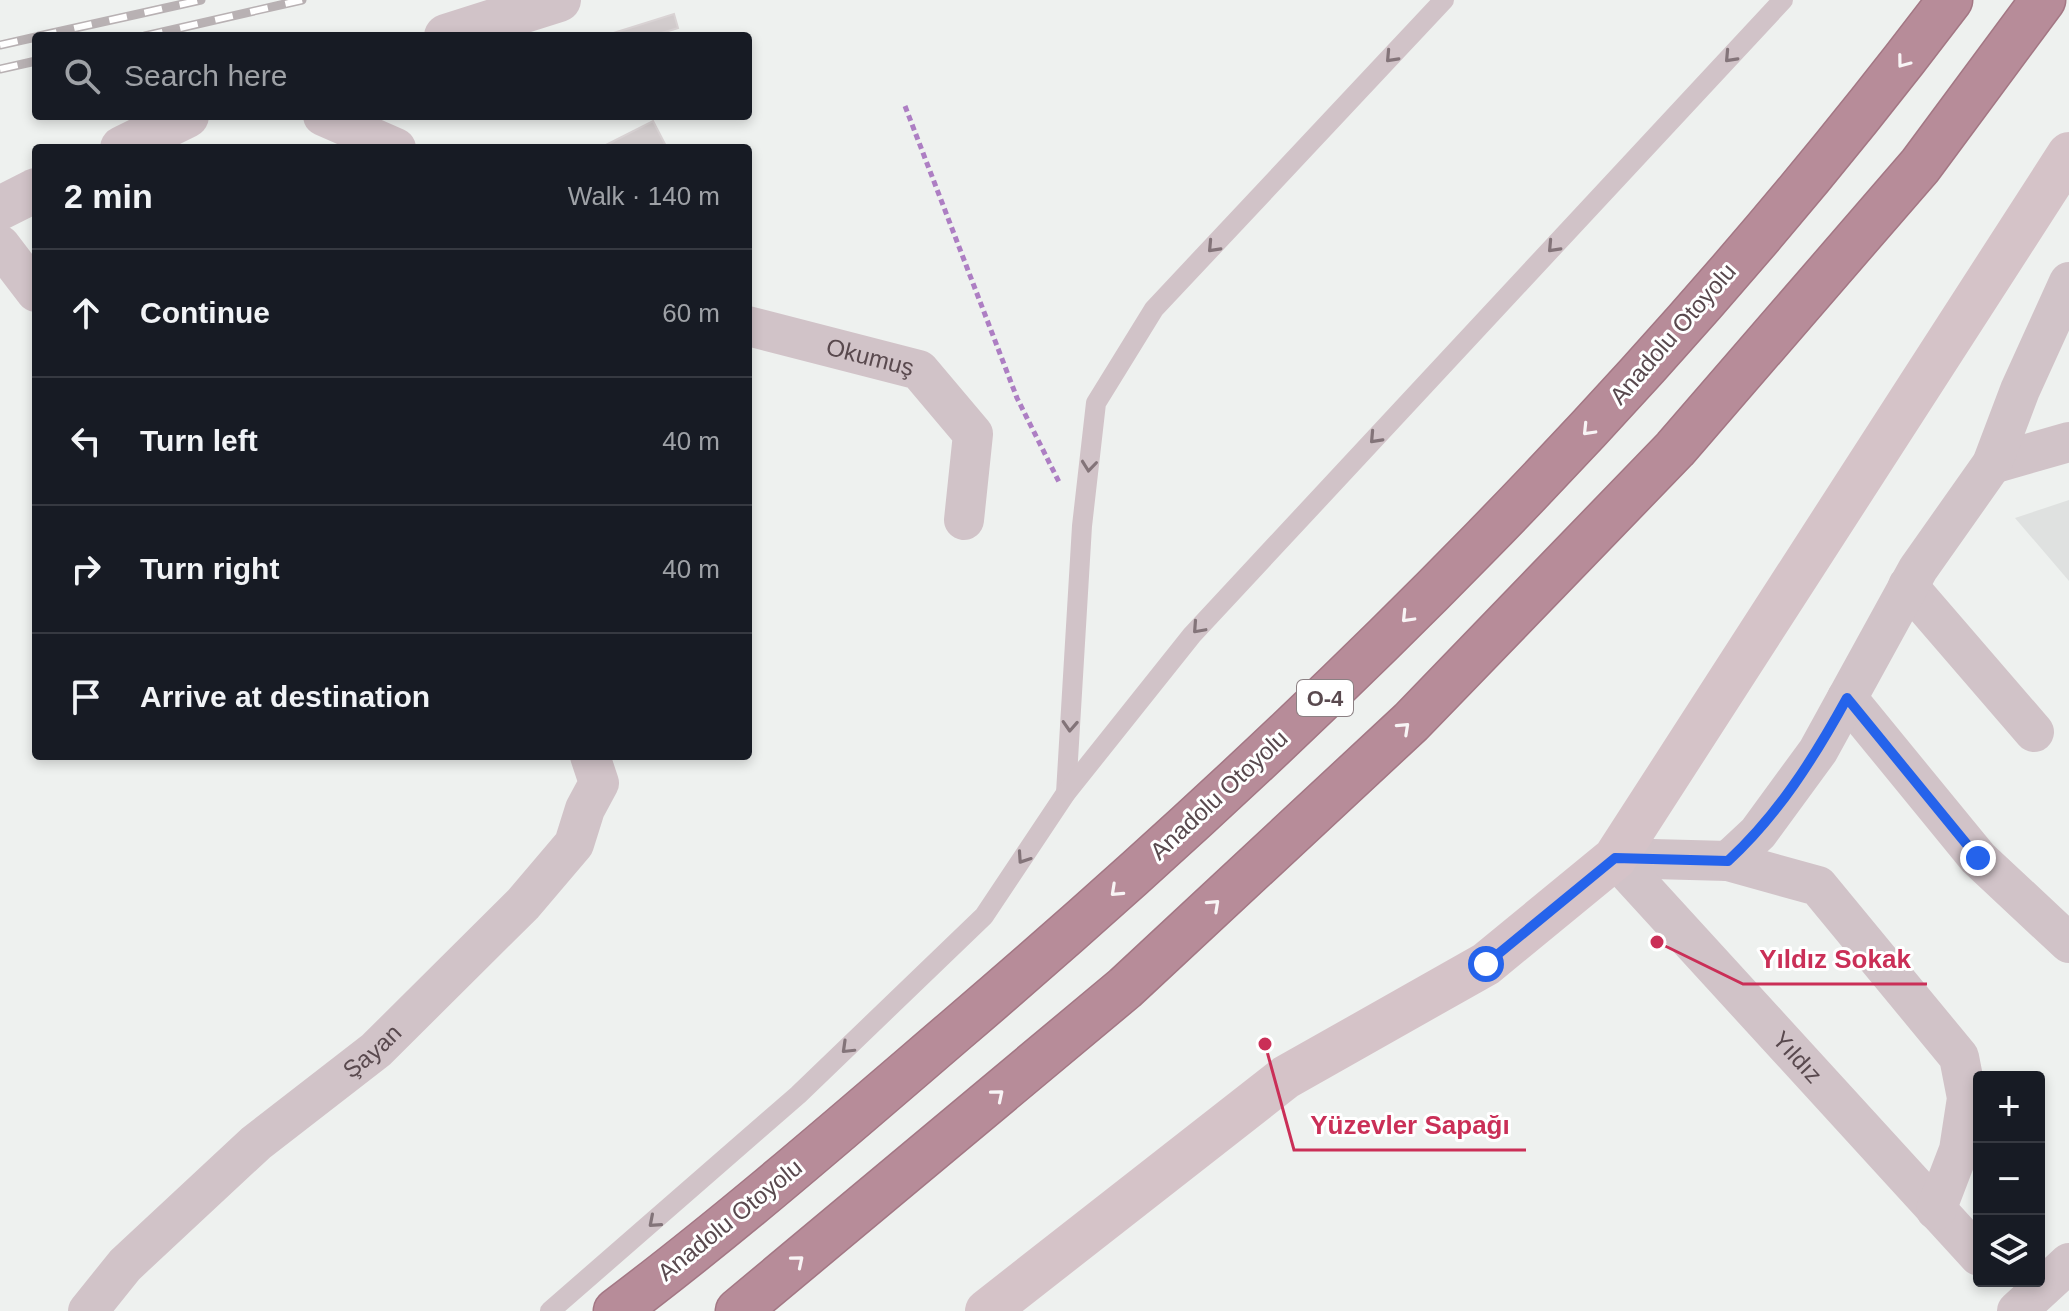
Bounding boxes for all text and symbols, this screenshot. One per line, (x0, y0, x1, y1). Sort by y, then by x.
search box (32, 32, 752, 120)
one-way arrow (1385, 48, 1400, 62)
one-way arrow (1724, 48, 1739, 62)
one-way arrow (1898, 53, 1912, 68)
icon: search (60, 54, 104, 98)
text: Search here (124, 59, 287, 92)
text: 2 min (64, 177, 153, 215)
text: Walk · 140 m (568, 181, 720, 211)
one-way arrow (1207, 238, 1222, 252)
one-way arrow (1548, 238, 1562, 253)
street label: Anadolu Otoyolu (1604, 258, 1741, 409)
icon: ahead (64, 291, 108, 335)
text: Continue (140, 296, 270, 329)
text: 60 m (662, 298, 720, 328)
street label: Okumuş (824, 333, 917, 381)
icon: left (64, 419, 108, 463)
one-way arrow (1583, 421, 1597, 435)
text: Turn left (140, 424, 258, 457)
text: 40 m (662, 426, 720, 456)
one-way arrow (1371, 428, 1385, 443)
one-way arrow (1080, 460, 1097, 473)
icon: right (64, 547, 108, 591)
text: Turn right (140, 552, 279, 585)
text: 40 m (662, 554, 720, 584)
one-way arrow (1402, 608, 1417, 622)
one-way arrow (1193, 619, 1208, 633)
icon: arrive (64, 675, 108, 719)
text: Arrive at destination (140, 680, 430, 713)
road number: O-4 (1297, 680, 1353, 716)
one-way arrow (1062, 720, 1079, 733)
one-way arrow (1395, 723, 1410, 737)
street label: Anadolu Otoyolu (1145, 724, 1293, 865)
route end (1960, 840, 1996, 876)
one-way arrow (1017, 849, 1032, 863)
one-way arrow (1111, 881, 1125, 896)
one-way arrow (1205, 900, 1219, 914)
callout: Yıldız Sokak (1743, 934, 1927, 984)
text: Yıldız Sokak (1759, 944, 1911, 974)
route start (1468, 946, 1504, 982)
street label: Şayan (337, 1019, 407, 1083)
street label: Yıldız (1767, 1026, 1828, 1088)
one-way arrow (842, 1039, 856, 1053)
map controls (1973, 1071, 2045, 1287)
button: + (1973, 1071, 2045, 1143)
one-way arrow (988, 1090, 1003, 1105)
callout: Yüzevler Sapağı (1294, 1100, 1526, 1150)
text: Yüzevler Sapağı (1310, 1110, 1510, 1140)
button: − (1973, 1143, 2045, 1215)
street label: Anadolu Otoyolu (652, 1153, 807, 1286)
one-way arrow (649, 1213, 664, 1227)
button: layers (1973, 1215, 2045, 1287)
one-way arrow (789, 1256, 803, 1271)

